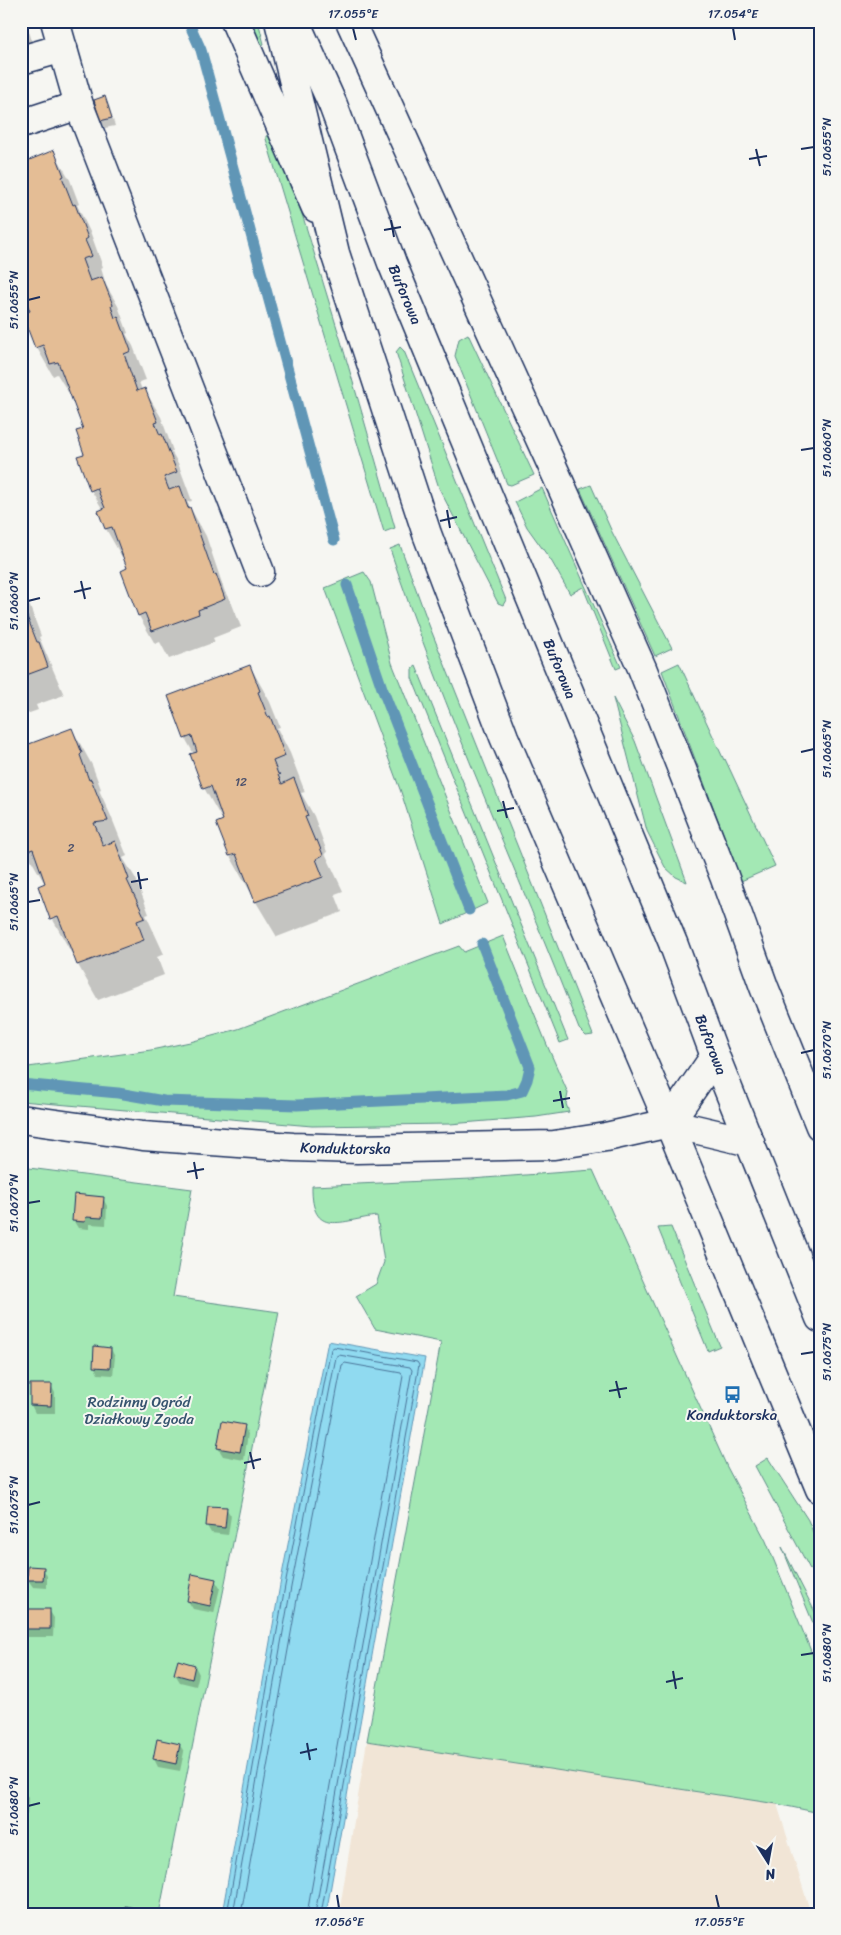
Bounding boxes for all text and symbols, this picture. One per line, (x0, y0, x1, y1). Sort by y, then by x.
text: 17.055°E (328, 3, 379, 25)
text: 17.054°E (708, 3, 759, 25)
text: 51.0655°N (816, 117, 838, 176)
street label: Buforowa (381, 260, 429, 329)
text: 51.0655°N (3, 270, 25, 329)
text: 51.0660°N (816, 418, 838, 477)
text: 51.0660°N (3, 571, 25, 630)
street label: Buforowa (536, 635, 584, 704)
text: 51.0665°N (816, 719, 838, 778)
house number: 12 (235, 771, 247, 793)
house number: 2 (68, 837, 75, 859)
text: 51.0665°N (3, 872, 25, 931)
street label: Buforowa (688, 1010, 734, 1079)
text: 51.0670°N (816, 1020, 838, 1079)
street label: Konduktorska (300, 1134, 391, 1162)
text: 51.0670°N (3, 1173, 25, 1232)
text: 51.0675°N (816, 1322, 838, 1381)
bus stop icon: Konduktorska (722, 1384, 742, 1404)
park label: Rodzinny Ogród Działkowy Zgoda (84, 1389, 194, 1432)
place label: Konduktorska (687, 1402, 778, 1428)
text: 51.0675°N (3, 1475, 25, 1534)
text: 51.0680°N (816, 1623, 838, 1682)
text: 51.0680°N (3, 1776, 25, 1835)
north arrow (744, 1838, 794, 1888)
text: N (763, 1861, 779, 1888)
text: 17.056°E (314, 1911, 365, 1933)
text: 17.055°E (694, 1911, 745, 1933)

